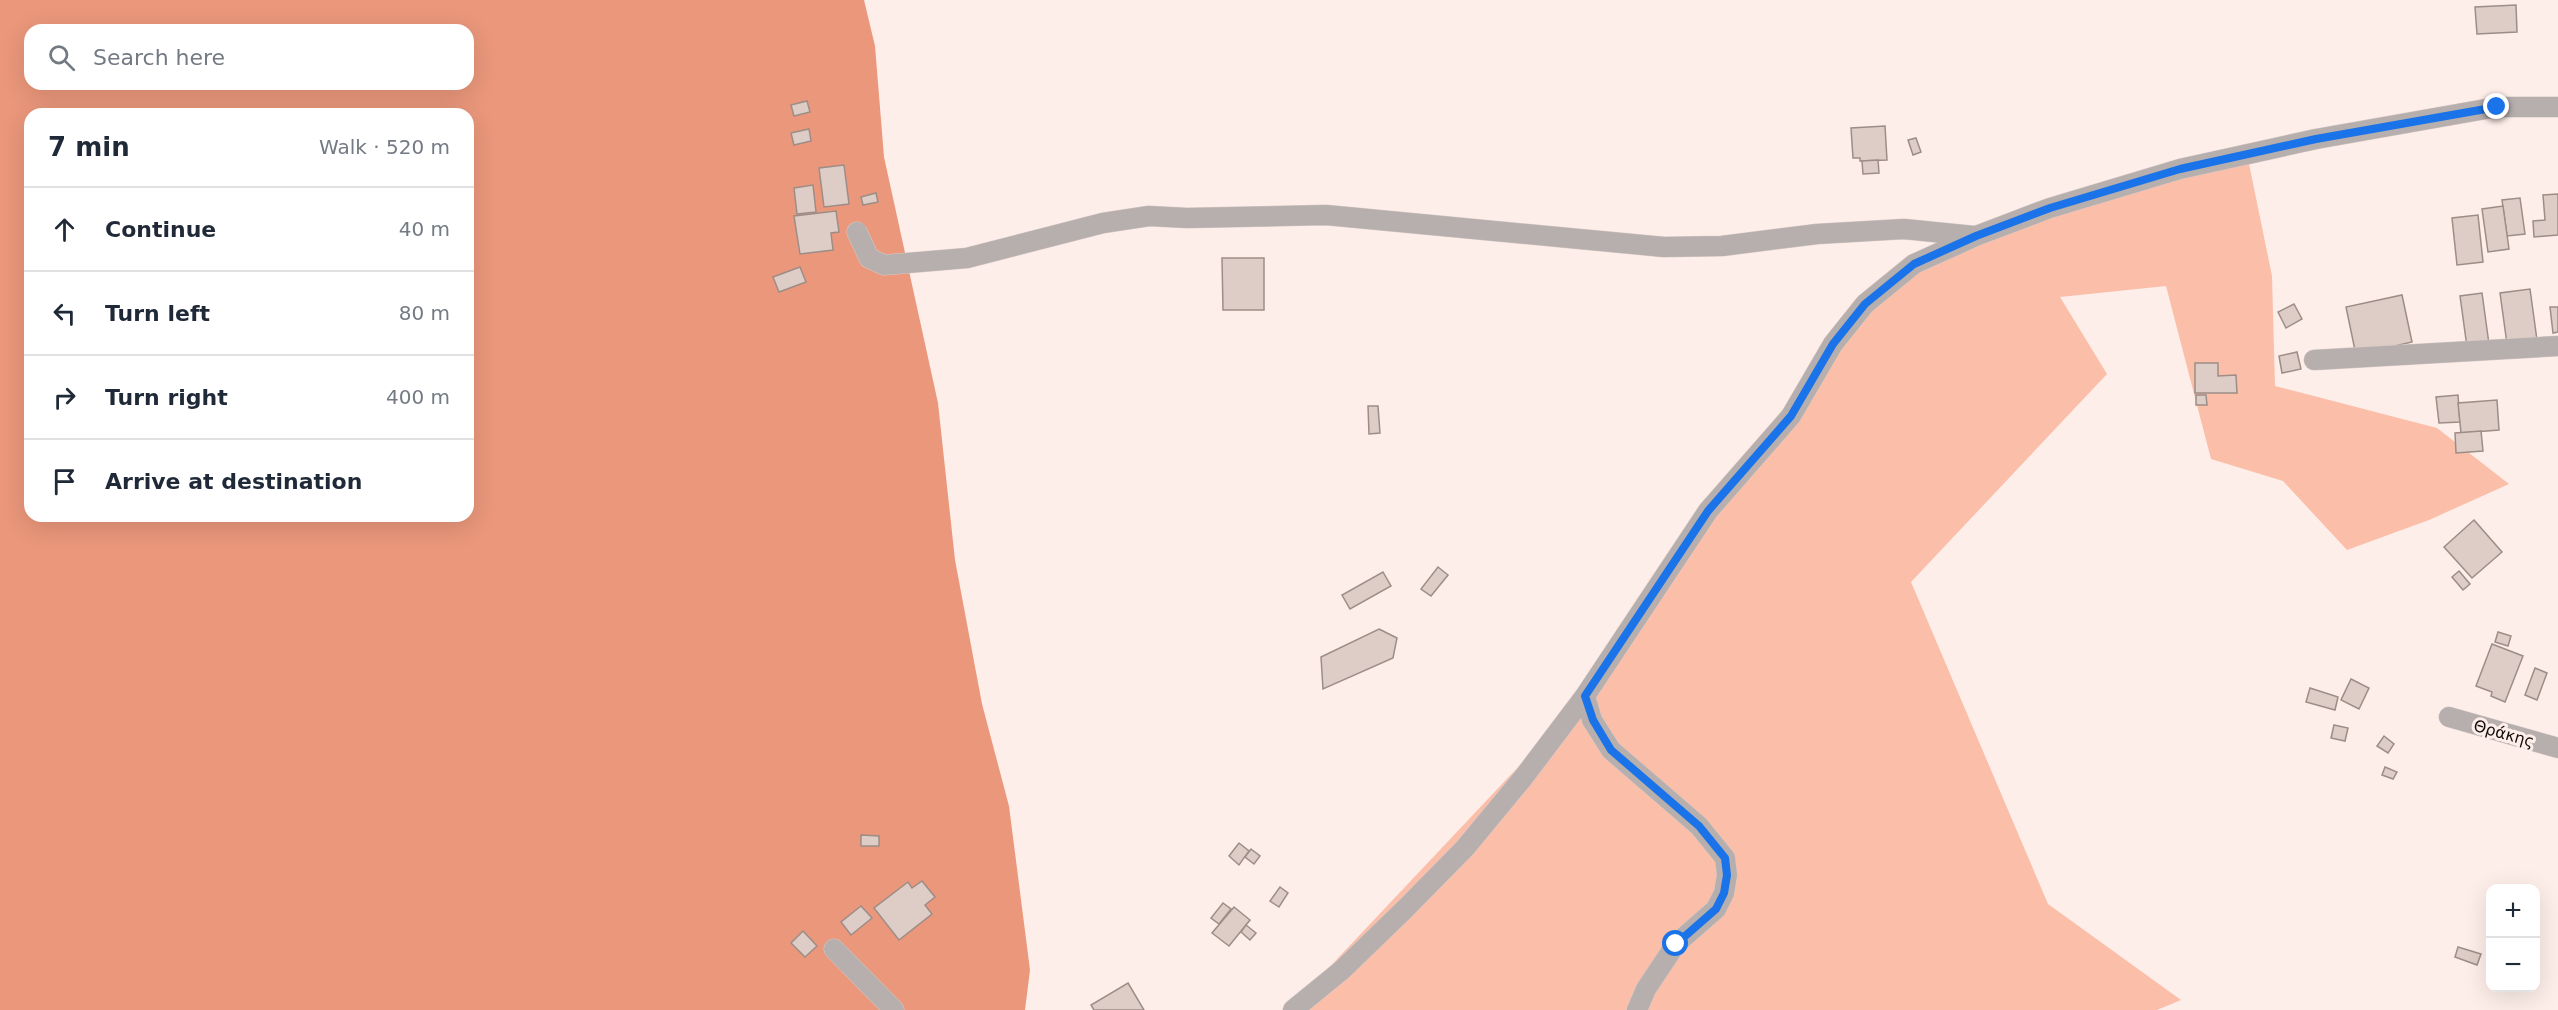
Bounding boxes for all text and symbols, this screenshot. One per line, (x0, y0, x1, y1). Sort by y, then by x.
search box (24, 24, 474, 90)
icon: search (45, 41, 78, 74)
text: Search here (93, 45, 225, 70)
route end (2483, 93, 2509, 119)
text: 7 min (48, 132, 130, 162)
text: Walk · 520 m (319, 135, 450, 159)
icon: ahead (48, 213, 81, 246)
text: Continue (105, 217, 216, 242)
text: 40 m (399, 217, 450, 241)
icon: left (48, 297, 81, 330)
text: Turn left (105, 301, 210, 326)
text: 80 m (399, 301, 450, 325)
icon: right (48, 381, 81, 414)
text: Turn right (105, 385, 228, 410)
text: 400 m (386, 385, 450, 409)
icon: arrive (48, 465, 81, 498)
text: Arrive at destination (105, 469, 362, 494)
street label: Θράκης (2471, 716, 2536, 751)
map controls (2486, 884, 2540, 992)
button: + (2486, 884, 2540, 938)
route start (1662, 930, 1688, 956)
button: − (2486, 938, 2540, 992)

